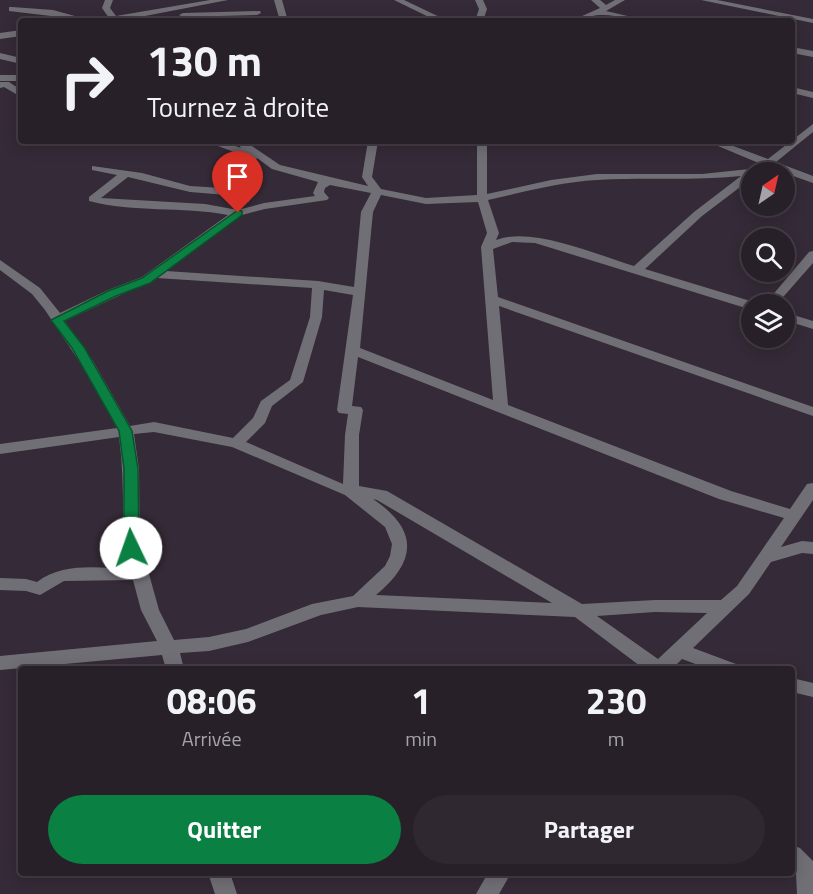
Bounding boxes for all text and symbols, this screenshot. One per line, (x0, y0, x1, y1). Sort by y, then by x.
text: 130 m (147, 28, 262, 92)
icon: right (48, 42, 126, 120)
text: Tournez à droite (147, 86, 329, 127)
pin (212, 151, 263, 213)
icon: arrive (221, 160, 254, 193)
north arrow (741, 162, 795, 216)
map controls (741, 162, 795, 348)
button: search (741, 228, 795, 282)
button: layers (741, 294, 795, 348)
position arrow (99, 516, 163, 580)
text: 08:06 (167, 673, 257, 728)
text: 1 (411, 673, 431, 728)
text: 230 (586, 673, 646, 728)
text: Arrivée (182, 723, 242, 754)
text: min (405, 723, 437, 754)
text: m (608, 723, 624, 754)
button: Quitter (48, 795, 401, 864)
button: Partager (413, 795, 765, 864)

